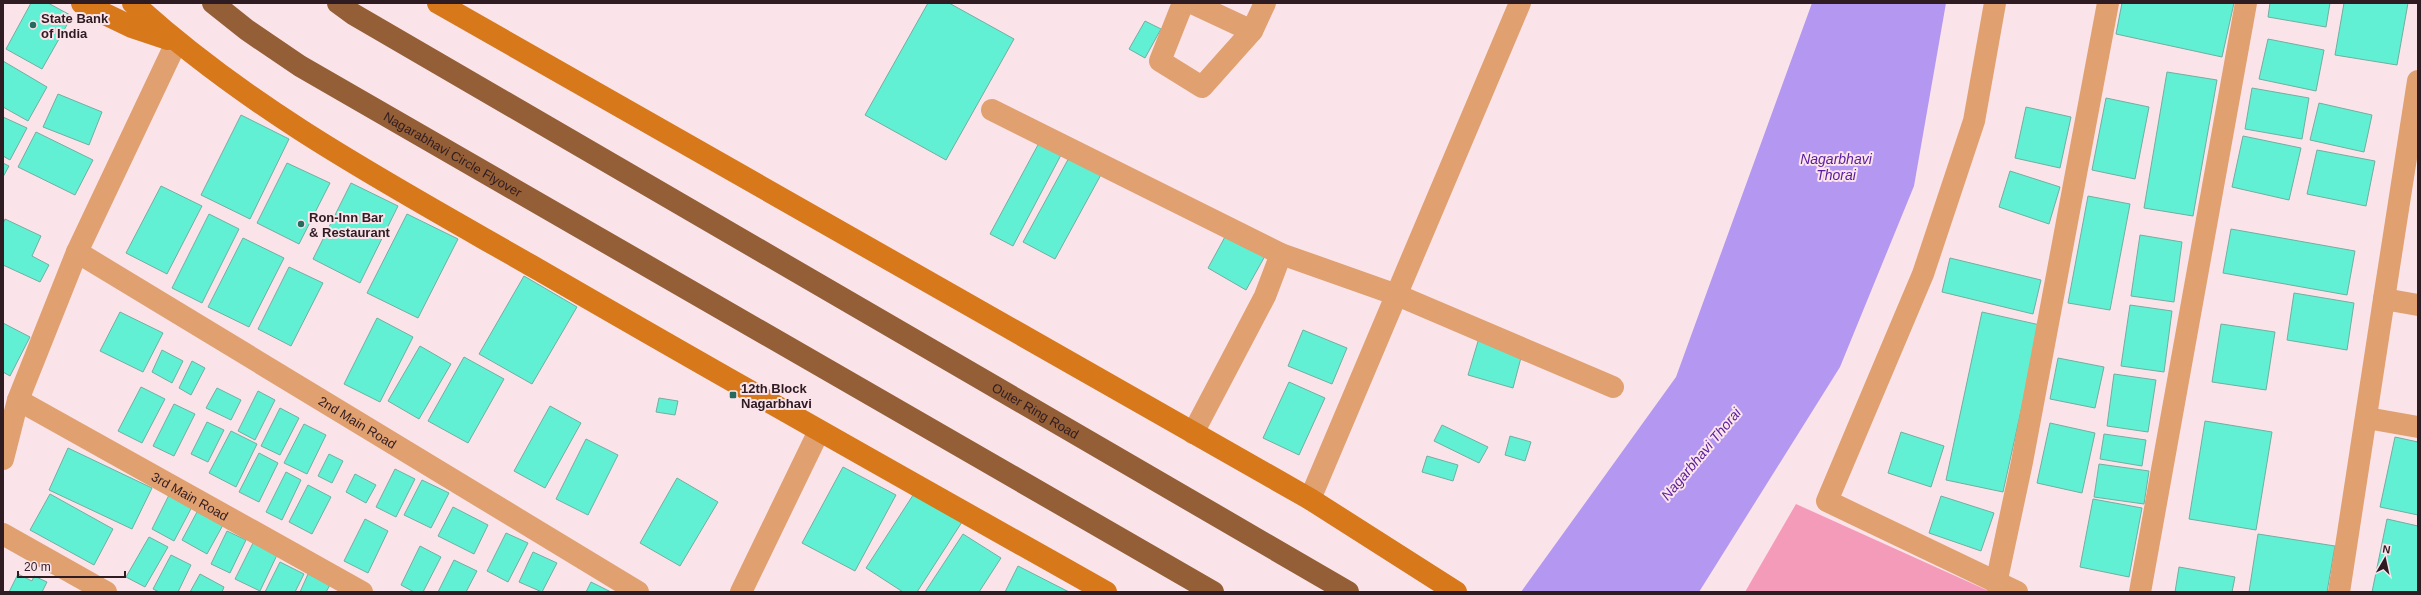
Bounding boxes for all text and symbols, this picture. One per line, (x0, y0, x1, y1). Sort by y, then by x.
place label: State Bank of India (41, 11, 109, 41)
marker: State Bank of India (28, 20, 38, 30)
street label: Nagarabhavi Circle Flyover (381, 108, 525, 200)
water label: Nagarbhavi Thorai (1800, 151, 1873, 183)
place label: Ron-Inn Bar & Restaurant (309, 210, 391, 240)
marker: Ron-Inn Bar & Restaurant (296, 219, 306, 229)
street label: Outer Ring Road (990, 380, 1082, 442)
place label: 12th Block Nagarbhavi (741, 381, 812, 411)
marker: 12th Block Nagarbhavi (728, 390, 738, 400)
street label: 2nd Main Road (316, 393, 399, 451)
water label: Nagarbhavi Thorai (1658, 404, 1745, 503)
street label: 3rd Main Road (149, 469, 231, 523)
north arrow (2365, 539, 2405, 579)
text: N (2382, 543, 2391, 556)
scale bar (18, 553, 125, 579)
text: 20 m (24, 560, 51, 574)

